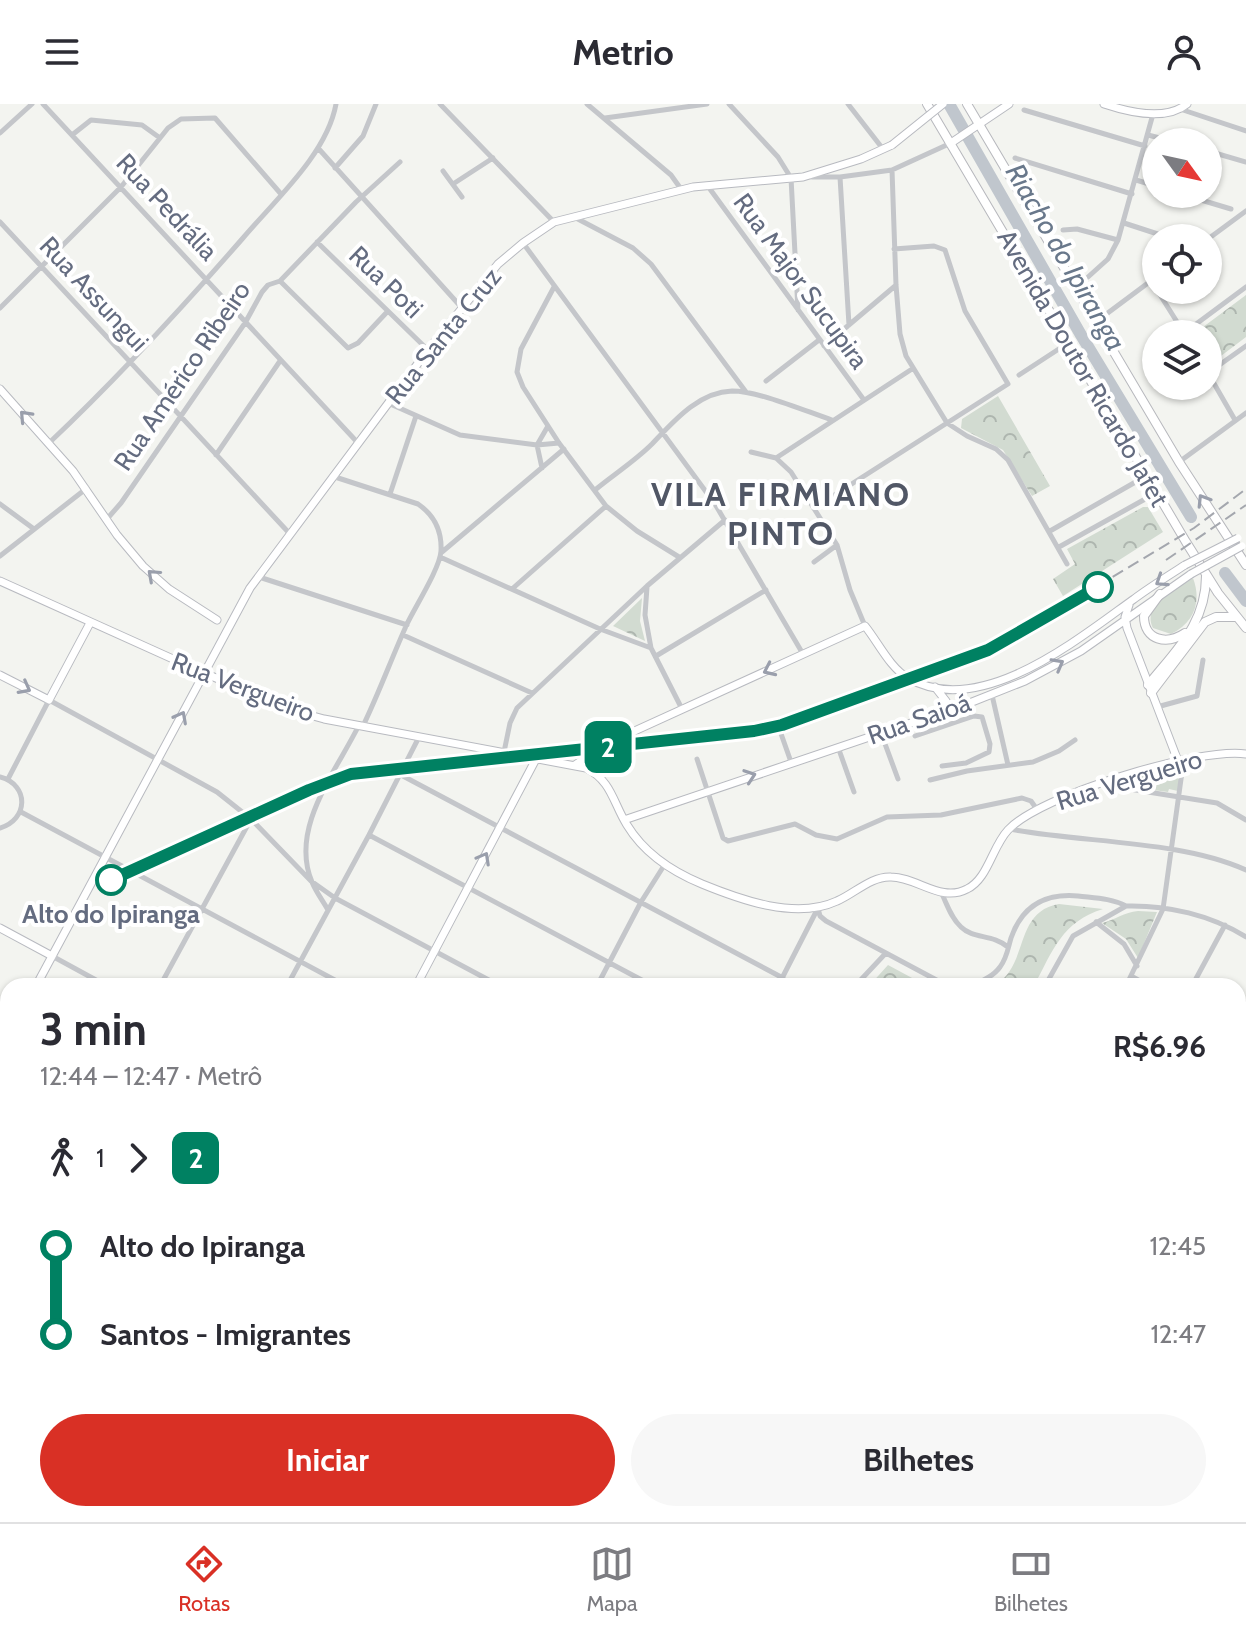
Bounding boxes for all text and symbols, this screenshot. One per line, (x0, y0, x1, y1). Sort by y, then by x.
icon: menu (40, 30, 84, 74)
text: Metrio (572, 30, 674, 74)
icon: person (1162, 30, 1206, 74)
north arrow (1142, 128, 1222, 208)
map controls (1142, 128, 1222, 400)
street label: Rua Pedrália (110, 147, 225, 267)
water label: Riacho do Ipiranga (999, 157, 1133, 357)
street label: Rua Major Sucupira (727, 187, 876, 375)
street label: Avenida Doutor Ricardo Jafet (991, 224, 1176, 512)
button: locate (1142, 224, 1222, 304)
street label: Rua Assungui (33, 230, 155, 358)
street label: Rua Poti (342, 239, 430, 325)
street label: Rua Santa Cruz (378, 261, 508, 411)
street label: Rua Américo Ribeiro (107, 275, 257, 477)
button: layers (1142, 320, 1222, 400)
one-way arrow (19, 411, 34, 425)
district label: VILA FIRMIANO PINTO (651, 473, 911, 554)
one-way arrow (1198, 494, 1213, 509)
one-way arrow (148, 571, 163, 585)
unlabelled marker (1083, 572, 1113, 602)
one-way arrow (1155, 572, 1169, 587)
street label: Rua Vergueiro (167, 645, 319, 729)
one-way arrow (1049, 658, 1064, 674)
one-way arrow (762, 660, 777, 676)
one-way arrow (16, 678, 31, 693)
street label: Rua Saioá (863, 686, 975, 752)
one-way arrow (171, 711, 186, 725)
line badge: 2 (582, 721, 634, 773)
text: 2 (601, 730, 615, 764)
street label: Rua Vergueiro (1052, 743, 1206, 817)
one-way arrow (743, 770, 757, 786)
one-way arrow (474, 851, 489, 866)
marker: Alto do Ipiranga (96, 865, 126, 895)
place label: Alto do Ipiranga (22, 898, 200, 930)
text: 3 min (40, 1003, 147, 1056)
text: R$6.96 (1113, 1028, 1206, 1065)
text: 12:44 – 12:47 · Metrô (40, 1060, 262, 1092)
icon: walk (40, 1136, 84, 1180)
icon: forward (116, 1136, 160, 1180)
text: 2 (188, 1141, 203, 1175)
text: 1 (96, 1142, 104, 1174)
text: Alto do Ipiranga (100, 1228, 305, 1265)
text: 12:45 (1149, 1230, 1206, 1262)
text: Santos - Imigrantes (100, 1316, 351, 1353)
text: 12:47 (1150, 1318, 1206, 1350)
button: Iniciar (40, 1414, 615, 1506)
button: Bilhetes (631, 1414, 1206, 1506)
tab: Rotas (178, 1542, 230, 1617)
tab: Mapa (587, 1542, 638, 1617)
tab: Bilhetes (994, 1542, 1068, 1617)

